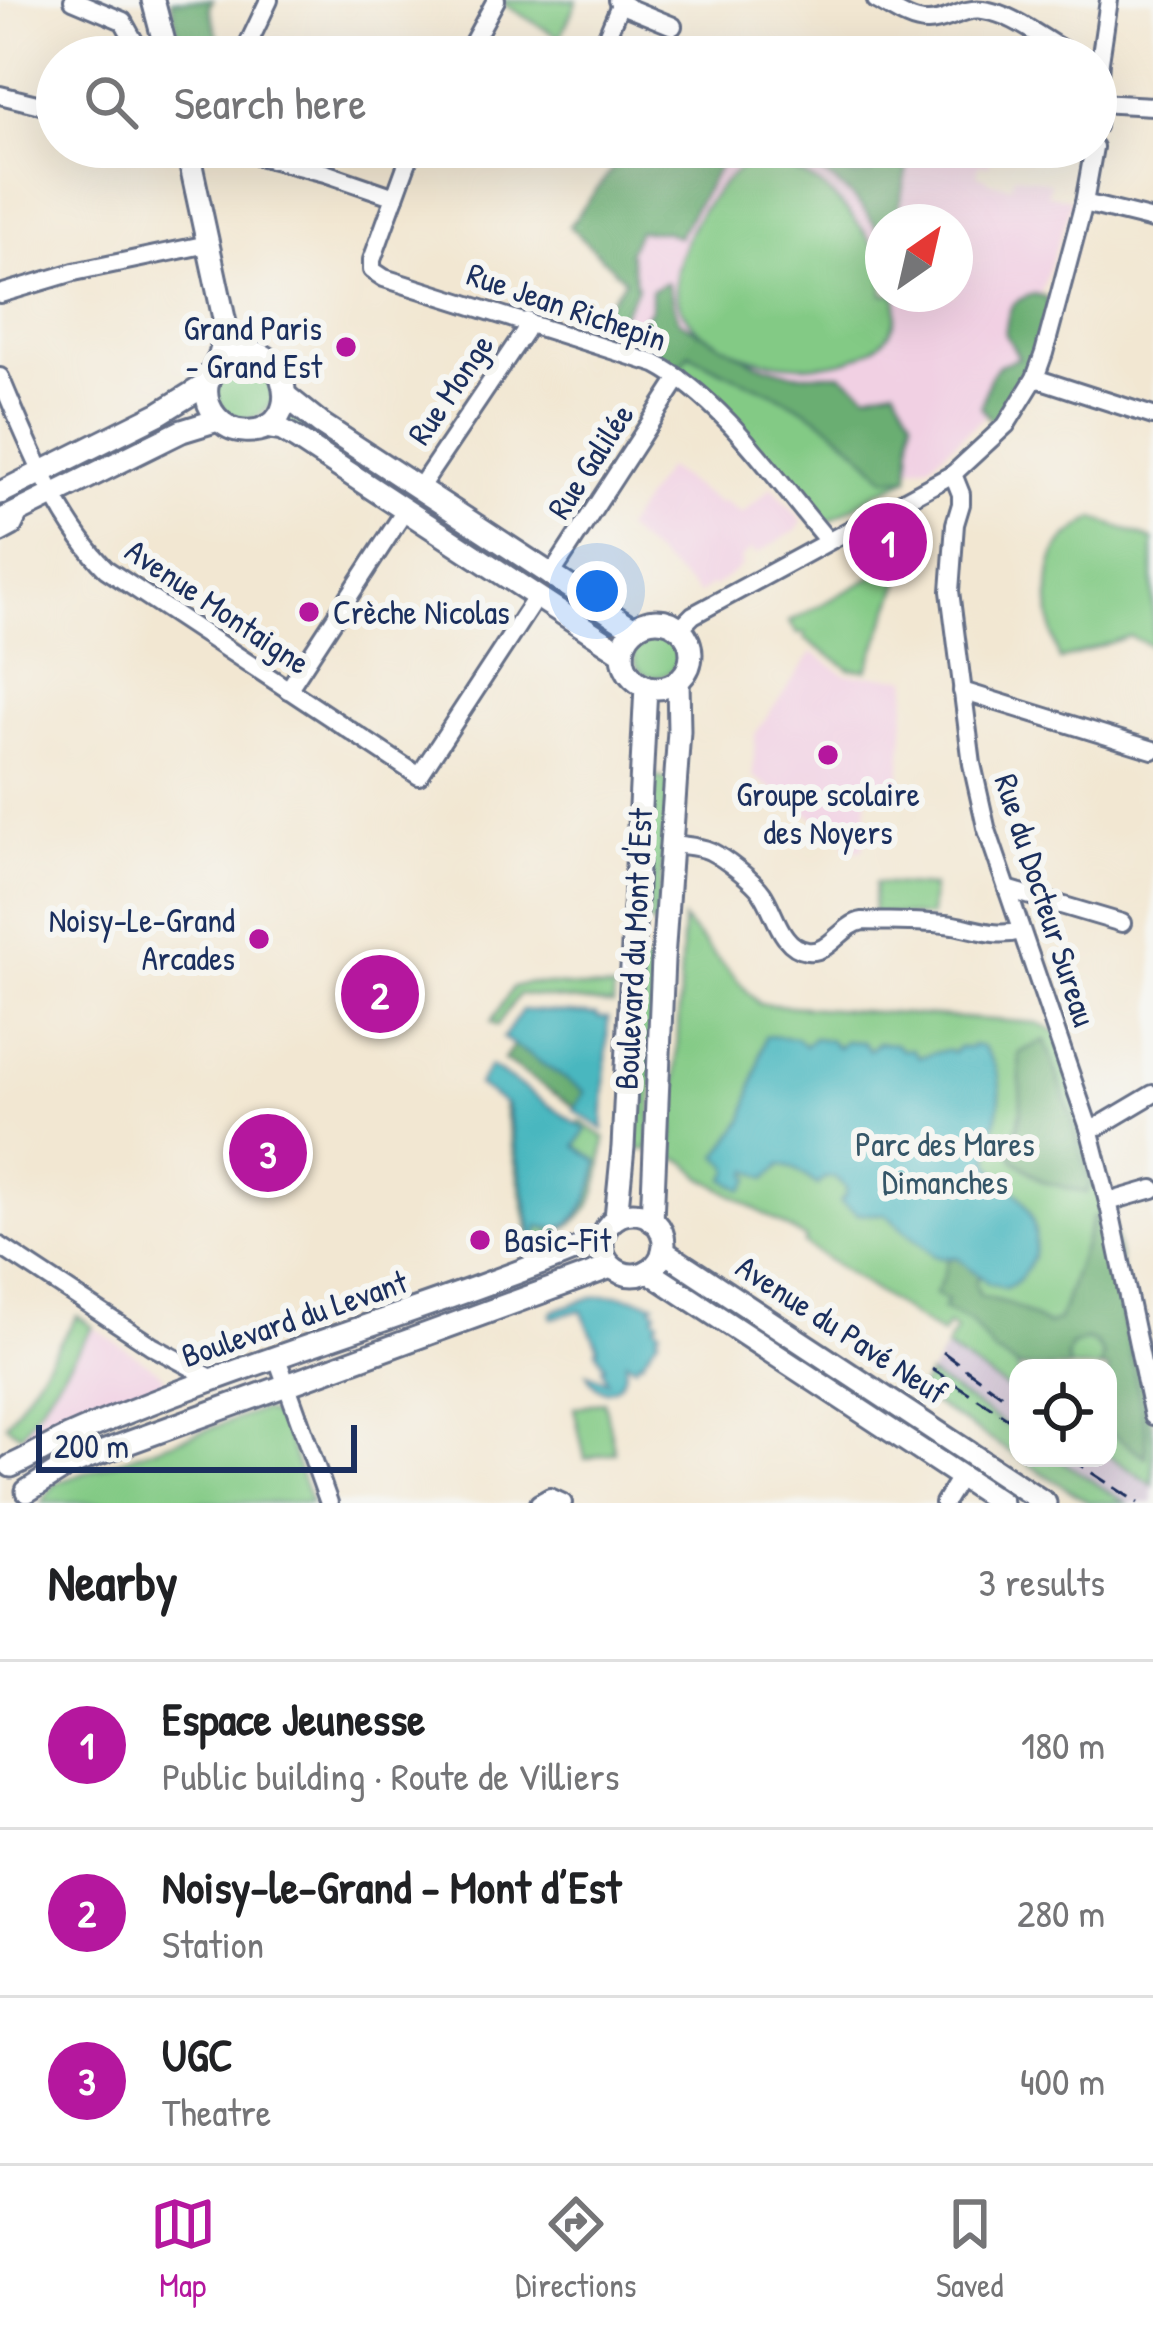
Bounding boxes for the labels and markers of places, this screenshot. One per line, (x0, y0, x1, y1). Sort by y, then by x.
place label: Grand Paris - Grand Est (184, 306, 323, 388)
marker: Grand Paris - Grand Est (333, 334, 359, 360)
pin: 1 (849, 497, 927, 587)
place label: Crèche Nicolas (333, 590, 510, 634)
marker: Crèche Nicolas (296, 599, 322, 625)
marker: Groupe scolaire des Noyers (815, 742, 841, 768)
place label: Groupe scolaire des Noyers (736, 772, 920, 855)
place label: Noisy-Le-Grand Arcades (49, 898, 235, 980)
marker: Noisy-Le-Grand Arcades (246, 926, 272, 952)
pin: 2 (341, 949, 419, 1039)
pin: 3 (229, 1108, 307, 1198)
place label: Basic-Fit (504, 1218, 612, 1262)
marker: Basic-Fit (467, 1227, 493, 1253)

